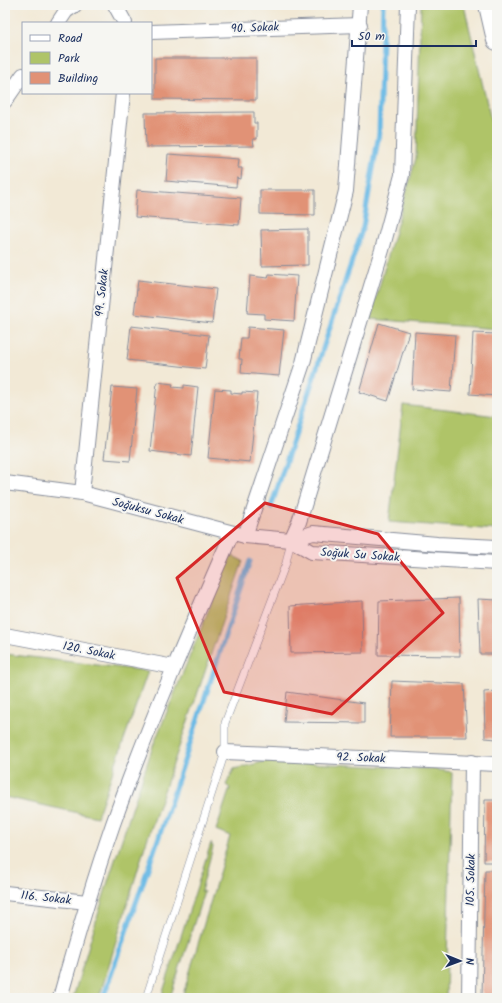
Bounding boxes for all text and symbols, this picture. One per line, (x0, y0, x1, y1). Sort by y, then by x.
street label: 90. Sokak (231, 18, 280, 38)
legend (22, 22, 152, 94)
scale bar (352, 22, 476, 48)
text: 50 m (358, 27, 385, 46)
text: Road (58, 29, 83, 48)
text: Park (58, 49, 80, 68)
text: Building (58, 69, 98, 88)
street label: 99. Sokak (90, 268, 114, 318)
street label: Soğuksu Sokak (110, 492, 186, 530)
street label: Soğuk Su Sokak (320, 543, 401, 567)
street label: 120. Sokak (61, 637, 117, 665)
street label: 92. Sokak (336, 748, 386, 768)
street label: 105. Sokak (461, 853, 481, 906)
street label: 116. Sokak (20, 886, 72, 910)
north arrow (440, 941, 480, 981)
text: N (460, 958, 478, 965)

